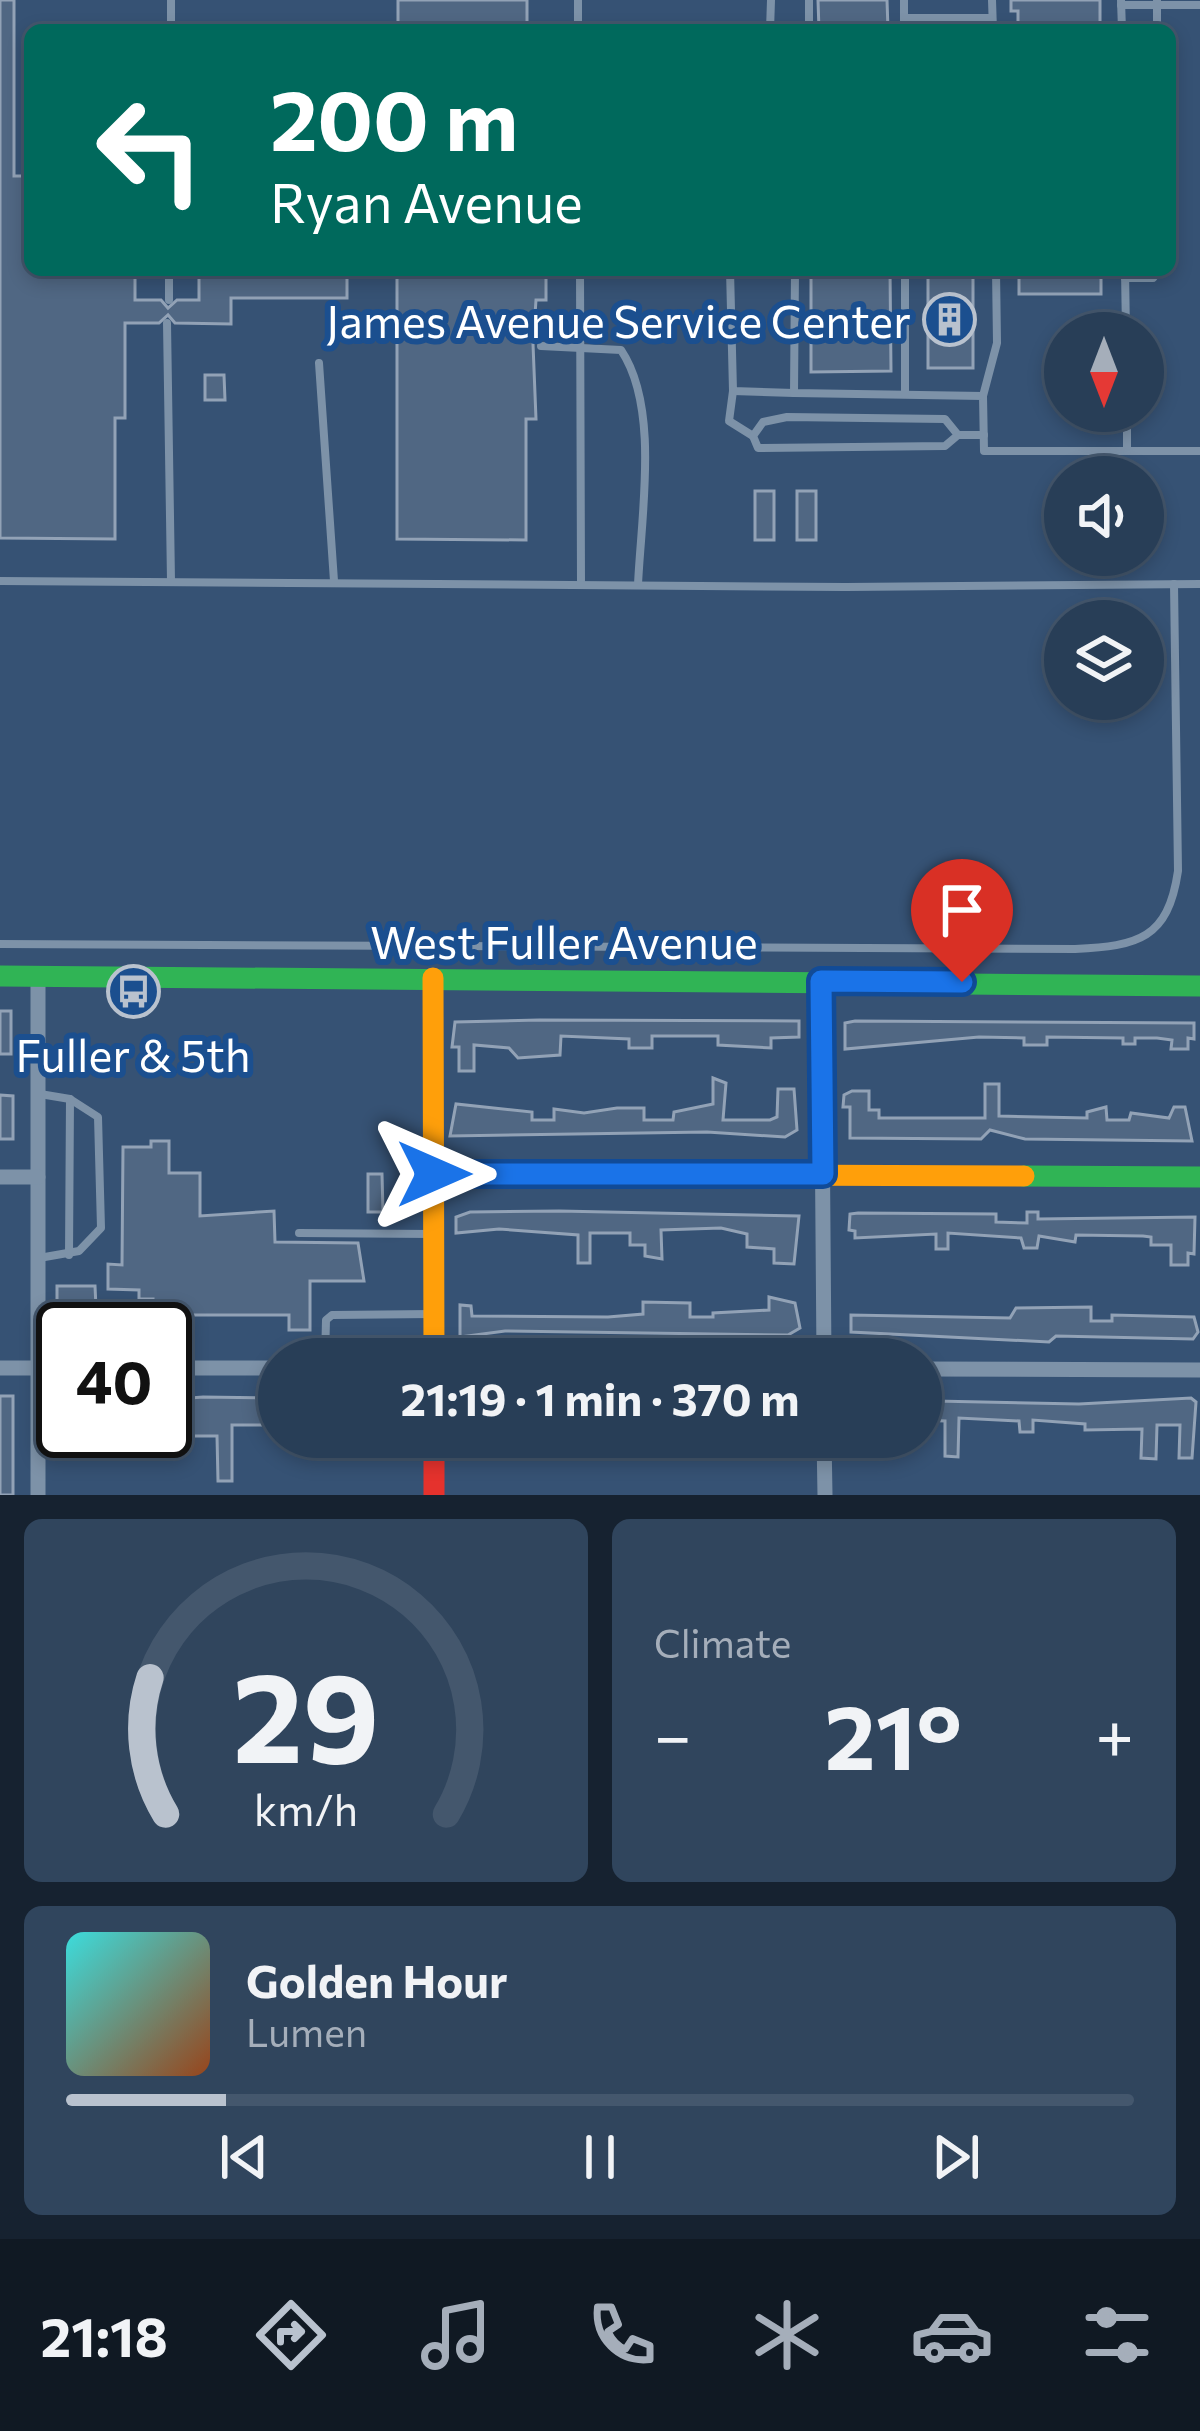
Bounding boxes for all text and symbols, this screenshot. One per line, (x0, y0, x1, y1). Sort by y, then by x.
text: 200 m (270, 66, 518, 168)
icon: left (72, 72, 228, 228)
text: Ryan Avenue (270, 168, 583, 234)
building icon: James Avenue Service Center (922, 291, 978, 347)
place label: James Avenue Service Center (326, 292, 911, 347)
north arrow (1044, 312, 1164, 432)
map controls (1044, 312, 1164, 720)
button: sound (1044, 456, 1164, 576)
button: layers (1044, 600, 1164, 720)
pin (911, 859, 1013, 982)
icon: arrive (929, 877, 995, 943)
street label: West Fuller Avenue (370, 913, 758, 968)
bus stop icon: Fuller & 5th (105, 964, 161, 1020)
place label: Fuller & 5th (15, 1026, 251, 1081)
position arrow (371, 1111, 497, 1237)
speed limit sign: 40 (36, 1302, 192, 1458)
text: 21:19 · 1 min · 370 m (401, 1370, 799, 1425)
text: Climate (654, 1618, 791, 1666)
text: 29 (232, 1636, 380, 1789)
text: 21° (824, 1678, 962, 1789)
text: − (654, 1693, 692, 1774)
text: + (1095, 1693, 1134, 1774)
text: km/h (254, 1781, 358, 1834)
text: Golden Hour (246, 1952, 507, 2007)
text: Lumen (246, 2007, 367, 2055)
icon: previous (211, 2124, 277, 2190)
icon: pause (567, 2124, 633, 2190)
icon: next (923, 2124, 989, 2190)
icon: directions (249, 2293, 333, 2377)
icon: music (414, 2293, 498, 2377)
icon: phone (580, 2293, 664, 2377)
icon: climate (745, 2293, 829, 2377)
icon: car (910, 2293, 994, 2377)
icon: filters (1075, 2293, 1159, 2377)
text: 21:18 (41, 2302, 168, 2368)

